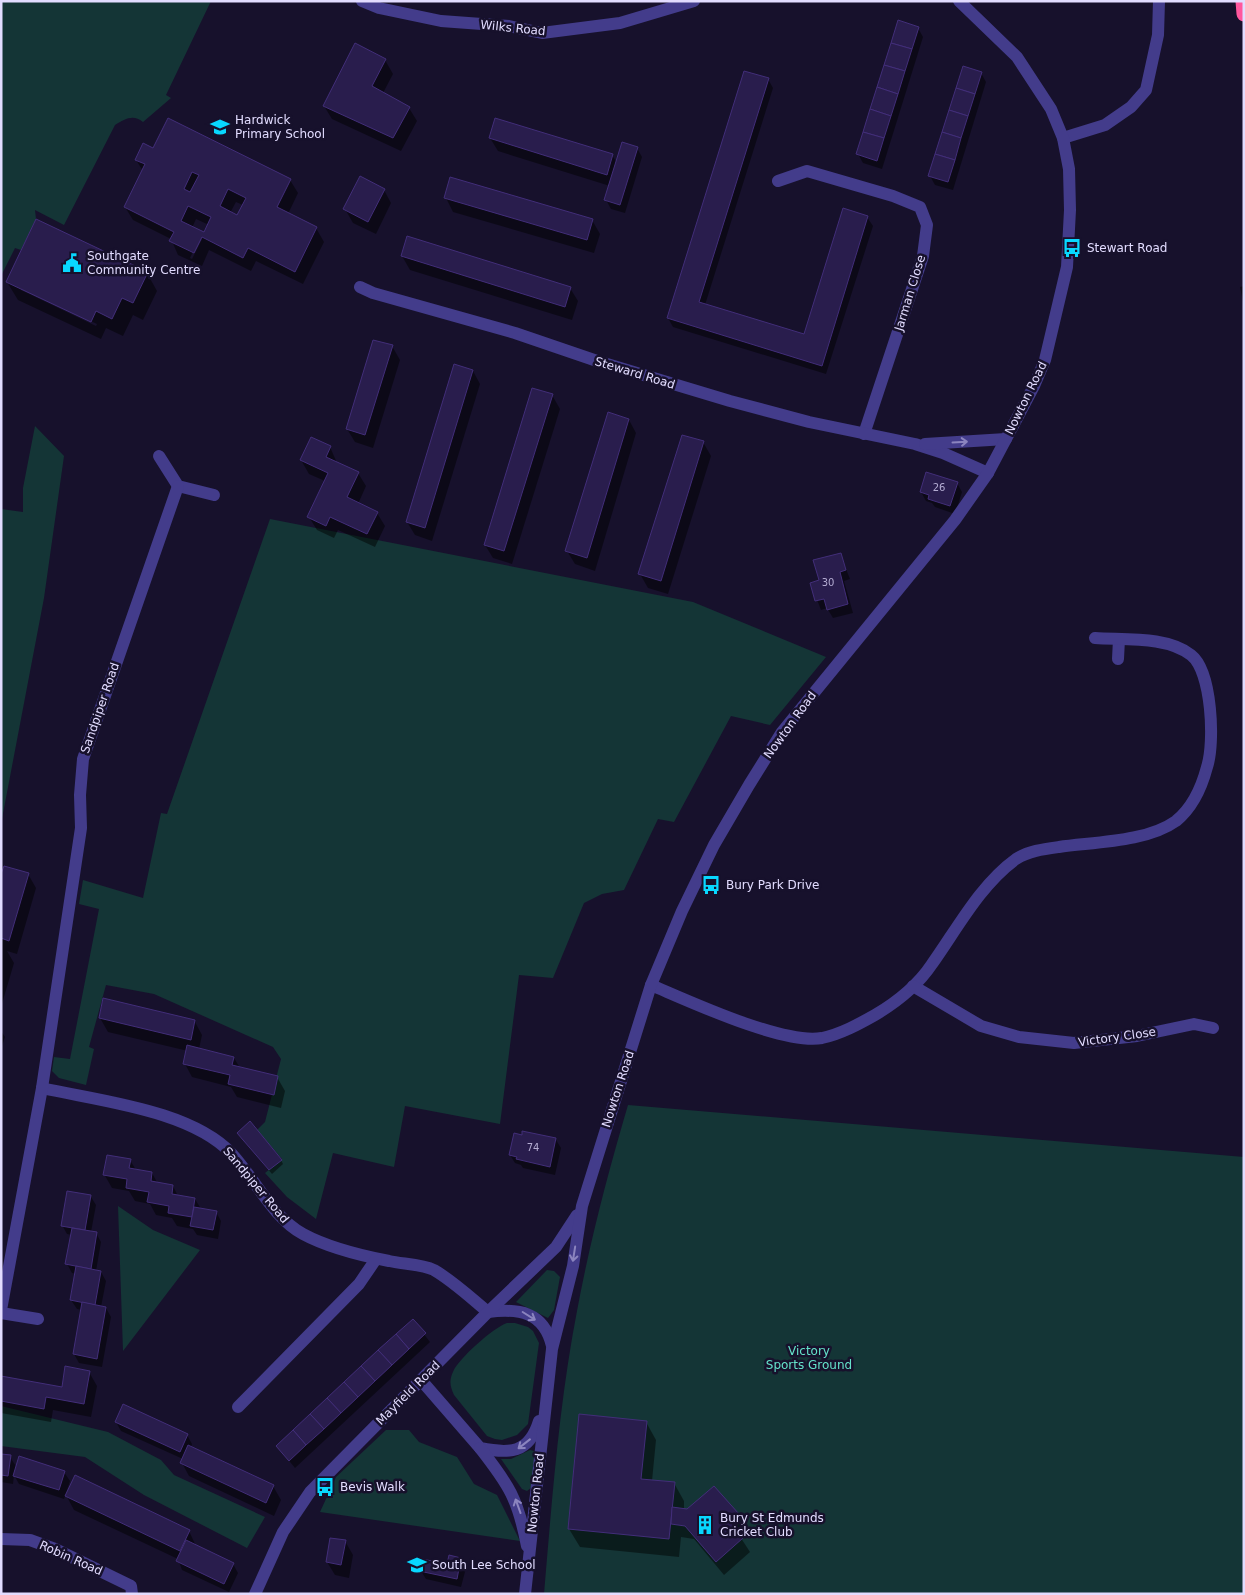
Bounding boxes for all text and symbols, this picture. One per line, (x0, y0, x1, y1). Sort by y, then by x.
street label: Wilks Road (480, 18, 546, 38)
place label: Hardwick Primary School (235, 113, 325, 141)
school or university icon: Hardwick Primary School (209, 116, 231, 138)
bus stop icon: Stewart Road (1061, 237, 1083, 259)
place label: Stewart Road (1087, 241, 1167, 255)
place label: Southgate Community Centre (87, 249, 200, 277)
public building icon: Southgate Community Centre (61, 252, 83, 274)
street label: Jarman Close (891, 253, 928, 334)
street label: Steward Road (593, 354, 677, 392)
street label: Nowton Road (1002, 359, 1050, 437)
one-way arrow (952, 437, 968, 446)
house number: 26 (933, 482, 945, 493)
house number: 30 (822, 577, 834, 588)
street label: Sandpiper Road (78, 661, 122, 755)
street label: Nowton Road (761, 689, 819, 761)
bus stop icon: Bury Park Drive (700, 874, 722, 896)
place label: Bury Park Drive (726, 878, 819, 892)
street label: Victory Close (1077, 1025, 1157, 1049)
street label: Nowton Road (599, 1049, 637, 1129)
house number: 74 (527, 1142, 539, 1153)
street label: Sandpiper Road (220, 1144, 292, 1226)
one-way arrow (569, 1246, 579, 1262)
one-way arrow (522, 1311, 536, 1321)
park label: Victory Sports Ground (766, 1344, 852, 1372)
street label: Mayfield Road (373, 1358, 443, 1428)
one-way arrow (518, 1438, 531, 1449)
street label: Nowton Road (525, 1453, 547, 1533)
bus stop icon: Bevis Walk (314, 1476, 336, 1498)
place label: Bevis Walk (340, 1480, 405, 1494)
one-way arrow (512, 1498, 522, 1514)
place label: Bury St Edmunds Cricket Club (720, 1511, 824, 1539)
building icon: Bury St Edmunds Cricket Club (694, 1514, 716, 1536)
street label: Robin Road (37, 1538, 105, 1578)
school or university icon: South Lee School (406, 1554, 428, 1576)
place label: South Lee School (432, 1558, 536, 1572)

